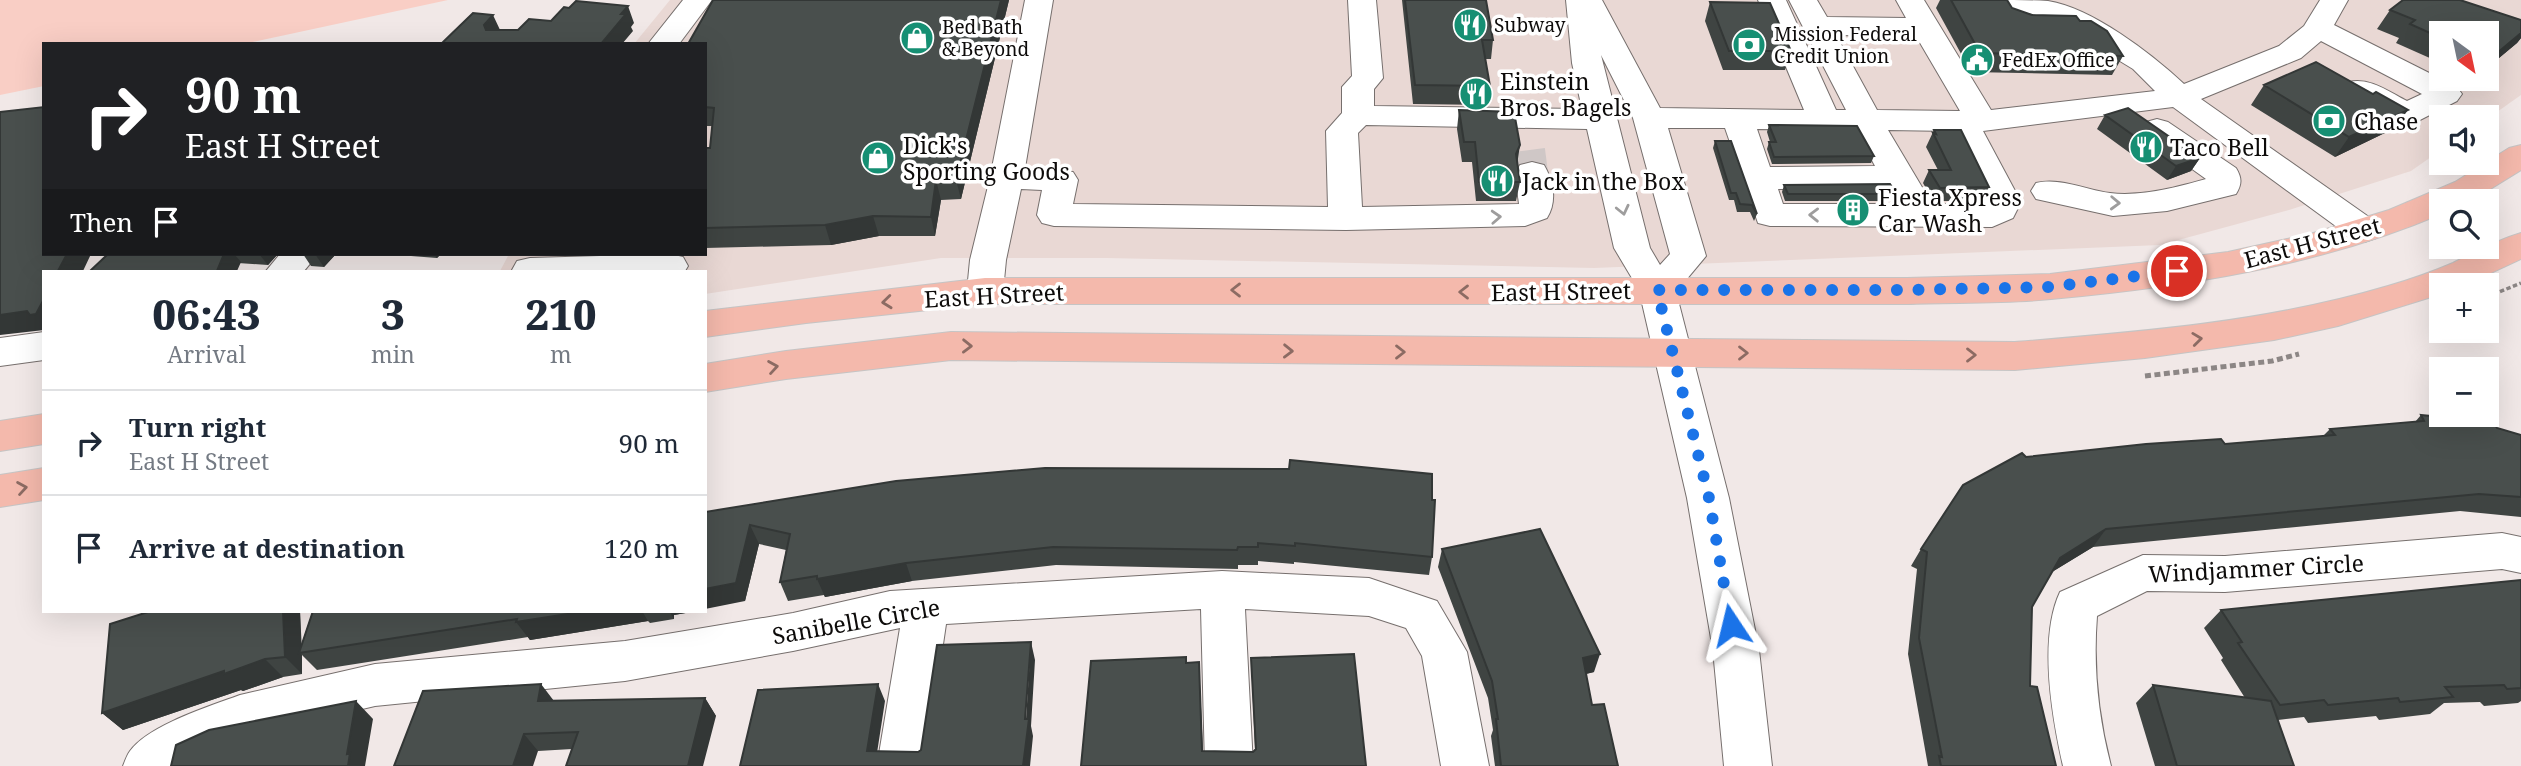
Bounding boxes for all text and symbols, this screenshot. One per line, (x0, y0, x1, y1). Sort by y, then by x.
restaurant icon: Subway (1451, 6, 1489, 44)
place label: Subway (1494, 12, 1566, 38)
place label: Bed Bath & Beyond (942, 14, 1030, 62)
shop icon: Bed Bath & Beyond (898, 19, 936, 57)
place label: Mission Federal Credit Union (1774, 21, 1917, 69)
north arrow (2429, 21, 2499, 91)
map controls (2429, 21, 2499, 427)
bank icon: Mission Federal Credit Union (1730, 26, 1768, 64)
public building icon: FedEx Office (1958, 41, 1996, 79)
place label: FedEx Office (2002, 47, 2115, 73)
text: 90 m (185, 61, 301, 127)
place label: Einstein Bros. Bagels (1500, 65, 1631, 123)
icon: right (70, 70, 161, 161)
restaurant icon: Einstein Bros. Bagels (1457, 75, 1495, 113)
bank icon: Chase (2310, 102, 2348, 140)
place label: Chase (2354, 105, 2418, 137)
button: sound (2429, 105, 2499, 175)
text: East H Street (185, 124, 380, 167)
restaurant icon: Taco Bell (2127, 128, 2165, 166)
place label: Dick's Sporting Goods (903, 129, 1070, 187)
place label: Taco Bell (2170, 131, 2269, 163)
shop icon: Dick's Sporting Goods (859, 139, 897, 177)
restaurant icon: Jack in the Box (1478, 162, 1516, 200)
place label: Jack in the Box (1521, 165, 1685, 197)
place label: Fiesta Xpress Car Wash (1878, 181, 2022, 239)
button: search (2429, 189, 2499, 259)
building icon: Fiesta Xpress Car Wash (1834, 191, 1872, 229)
one-way arrow (2110, 196, 2121, 211)
icon: arrive (147, 203, 185, 241)
text: Then (70, 204, 133, 240)
one-way arrow (1615, 204, 1630, 216)
one-way arrow (1809, 208, 1820, 223)
street label: East H Street (2240, 208, 2384, 276)
one-way arrow (1491, 210, 1502, 225)
pin (2147, 241, 2207, 301)
icon: arrive (2158, 252, 2196, 290)
button: + (2429, 273, 2499, 343)
street label: East H Street (1491, 274, 1631, 308)
street label: East H Street (923, 275, 1065, 315)
one-way arrow (1231, 282, 1241, 298)
one-way arrow (1458, 284, 1469, 299)
text: 06:43 (152, 285, 261, 342)
text: 3 (381, 285, 405, 342)
text: 210 (525, 285, 597, 342)
one-way arrow (881, 294, 893, 309)
one-way arrow (2191, 331, 2203, 346)
text: Arrival (167, 338, 246, 370)
text: min (371, 338, 415, 370)
text: m (550, 338, 572, 370)
one-way arrow (962, 339, 973, 354)
one-way arrow (1284, 343, 1294, 359)
one-way arrow (1395, 344, 1406, 360)
one-way arrow (1738, 346, 1749, 361)
one-way arrow (1965, 348, 1976, 363)
button: − (2429, 357, 2499, 427)
one-way arrow (767, 360, 779, 375)
text: Turn right (129, 409, 266, 445)
icon: right (70, 424, 108, 462)
text: 90 m (619, 425, 679, 461)
text: East H Street (129, 445, 269, 477)
one-way arrow (16, 481, 28, 496)
icon: arrive (70, 529, 108, 567)
text: Arrive at destination (129, 530, 405, 566)
text: 120 m (604, 530, 679, 566)
street label: Windjammer Circle (2147, 546, 2365, 590)
position arrow (1694, 588, 1768, 662)
street label: Sanibelle Circle (770, 591, 942, 651)

